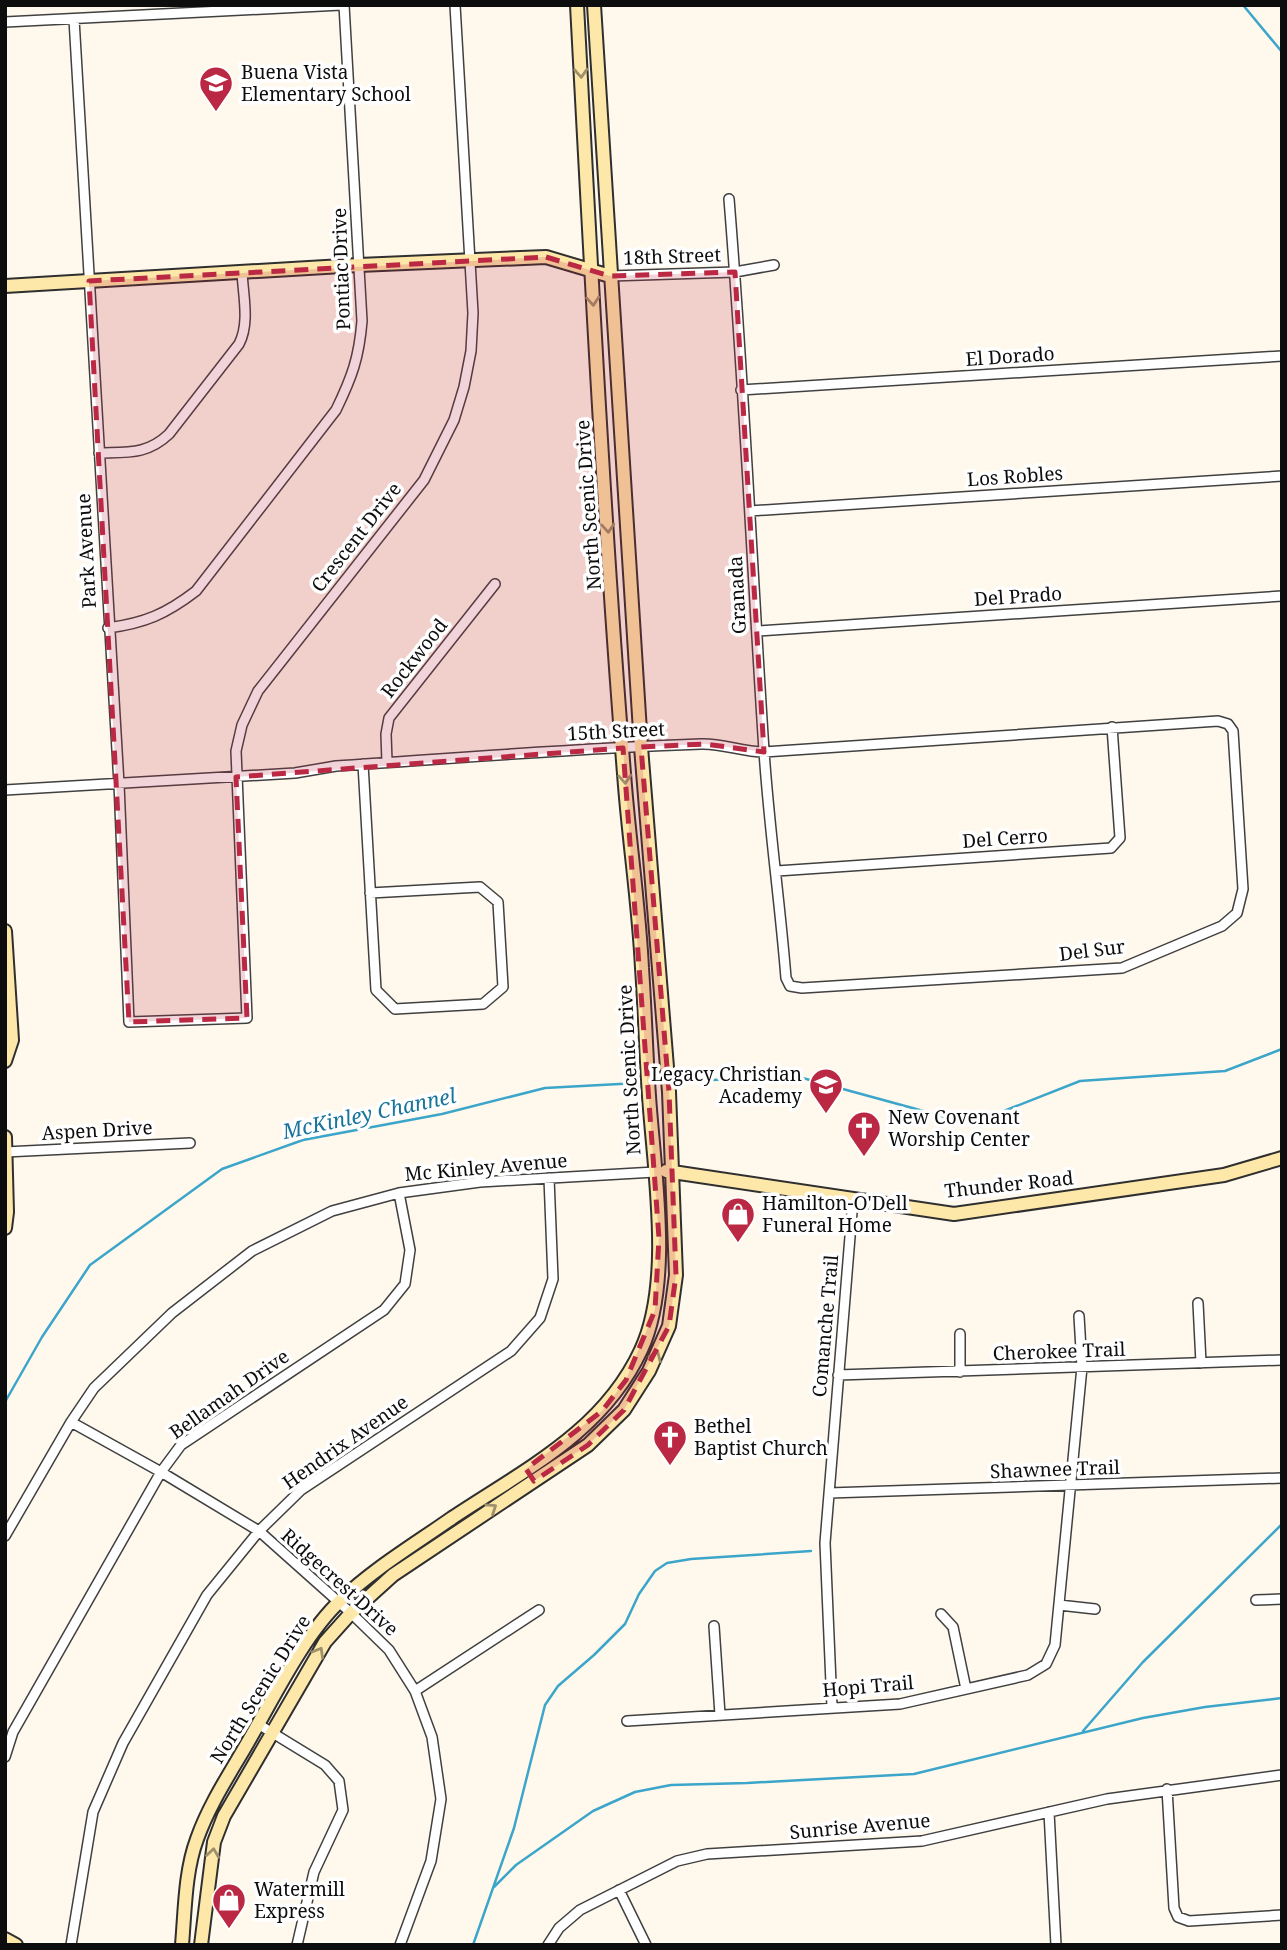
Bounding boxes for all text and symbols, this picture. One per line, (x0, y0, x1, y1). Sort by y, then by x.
place label: Buena Vista Elementary School (241, 59, 411, 107)
school or university icon: Buena Vista Elementary School (197, 64, 235, 113)
one-way arrow (573, 68, 588, 79)
street label: Pontiac Drive (326, 207, 356, 331)
street label: 18th Street (623, 241, 722, 271)
one-way arrow (586, 295, 601, 306)
street label: El Dorado (965, 340, 1055, 372)
street label: North Scenic Drive (569, 419, 607, 591)
street label: Los Robles (966, 460, 1064, 492)
street label: Crescent Drive (305, 477, 407, 597)
street label: Park Avenue (70, 493, 102, 609)
one-way arrow (601, 522, 616, 533)
street label: Granada (722, 555, 752, 635)
street label: Del Prado (973, 580, 1063, 612)
street label: Rockwood (375, 613, 453, 703)
street label: 15th Street (566, 715, 666, 747)
one-way arrow (617, 774, 632, 785)
street label: Del Cerro (961, 822, 1049, 854)
street label: Del Sur (1058, 933, 1126, 967)
street label: North Scenic Drive (612, 984, 646, 1156)
place label: Legacy Christian Academy (651, 1061, 802, 1109)
school or university icon: Legacy Christian Academy (807, 1066, 845, 1115)
water label: McKinley Channel (279, 1081, 459, 1145)
place label: New Covenant Worship Center (888, 1104, 1030, 1152)
church icon: New Covenant Worship Center (845, 1109, 883, 1158)
street label: Aspen Drive (41, 1114, 153, 1146)
street label: Mc Kinley Avenue (403, 1147, 569, 1187)
street label: Thunder Road (943, 1164, 1075, 1204)
place label: Hamilton-O'Dell Funeral Home (762, 1190, 908, 1238)
shop icon: Hamilton-O'Dell Funeral Home (719, 1195, 757, 1244)
street label: Comanche Trail (806, 1254, 844, 1398)
street label: Cherokee Trail (992, 1336, 1126, 1366)
street label: Bellamah Drive (164, 1343, 294, 1445)
one-way arrow (648, 1351, 662, 1363)
street label: Hendrix Avenue (277, 1389, 413, 1495)
place label: Bethel Baptist Church (694, 1413, 828, 1461)
church icon: Bethel Baptist Church (651, 1418, 689, 1467)
street label: Shawnee Trail (990, 1454, 1120, 1484)
one-way arrow (485, 1504, 498, 1517)
street label: Ridgecrest Drive (276, 1522, 404, 1642)
street label: North Scenic Drive (204, 1610, 316, 1768)
one-way arrow (310, 1647, 323, 1660)
street label: Hopi Trail (821, 1669, 915, 1703)
street label: Sunrise Avenue (789, 1807, 931, 1845)
one-way arrow (205, 1847, 220, 1859)
place label: Watermill Express (254, 1876, 345, 1924)
shop icon: Watermill Express (210, 1881, 248, 1930)

